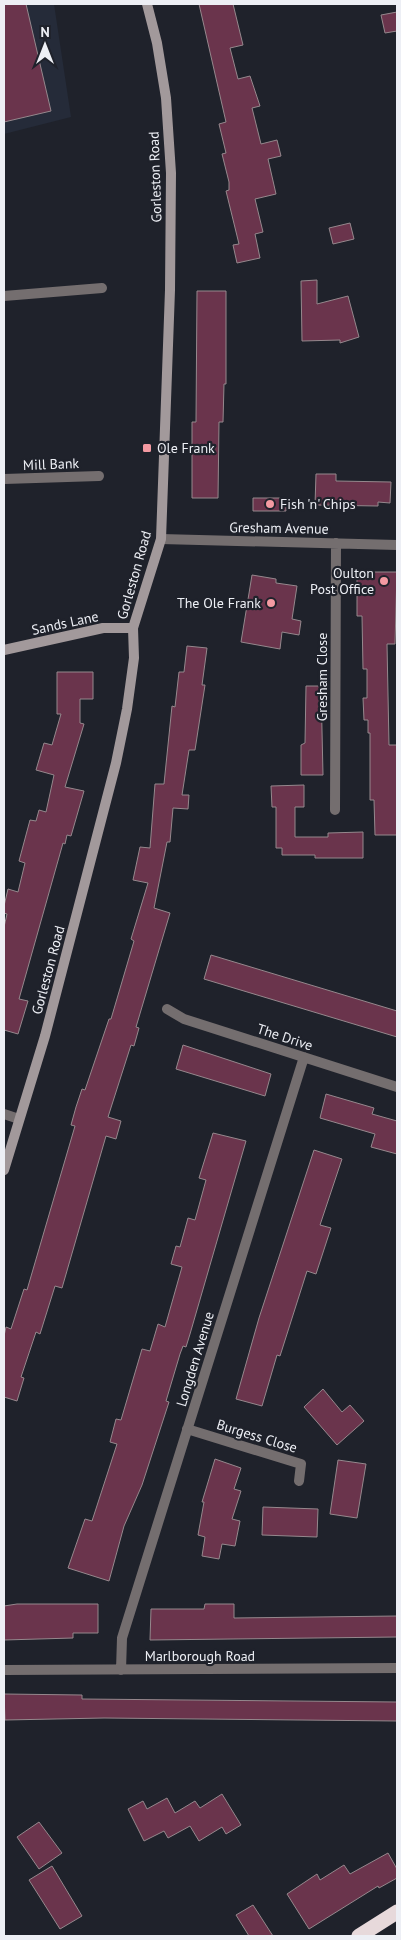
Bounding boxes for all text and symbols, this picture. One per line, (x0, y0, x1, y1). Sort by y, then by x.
north arrow (20, 20, 70, 70)
text: N (40, 23, 50, 41)
street label: Gorleston Road (144, 131, 166, 223)
place label: Ole Frank (157, 439, 215, 457)
marker: Ole Frank (141, 442, 153, 454)
street label: Mill Bank (23, 454, 80, 474)
place label: Fish 'n' Chips (280, 495, 356, 513)
marker: Fish 'n' Chips (264, 498, 276, 510)
street label: Gresham Avenue (229, 518, 329, 538)
street label: Gorleston Road (113, 529, 155, 621)
place label: Oulton Post Office (310, 564, 374, 598)
marker: Oulton Post Office (378, 575, 390, 587)
place label: The Ole Frank (177, 594, 261, 612)
marker: The Ole Frank (265, 597, 277, 609)
street label: Sands Lane (30, 607, 100, 639)
street label: Gresham Close (313, 633, 331, 721)
street label: Gorleston Road (28, 924, 68, 1016)
street label: The Drive (255, 1020, 315, 1054)
street label: Longden Avenue (172, 1309, 218, 1409)
street label: Burgess Close (215, 1415, 299, 1457)
street label: Marlborough Road (145, 1647, 255, 1665)

